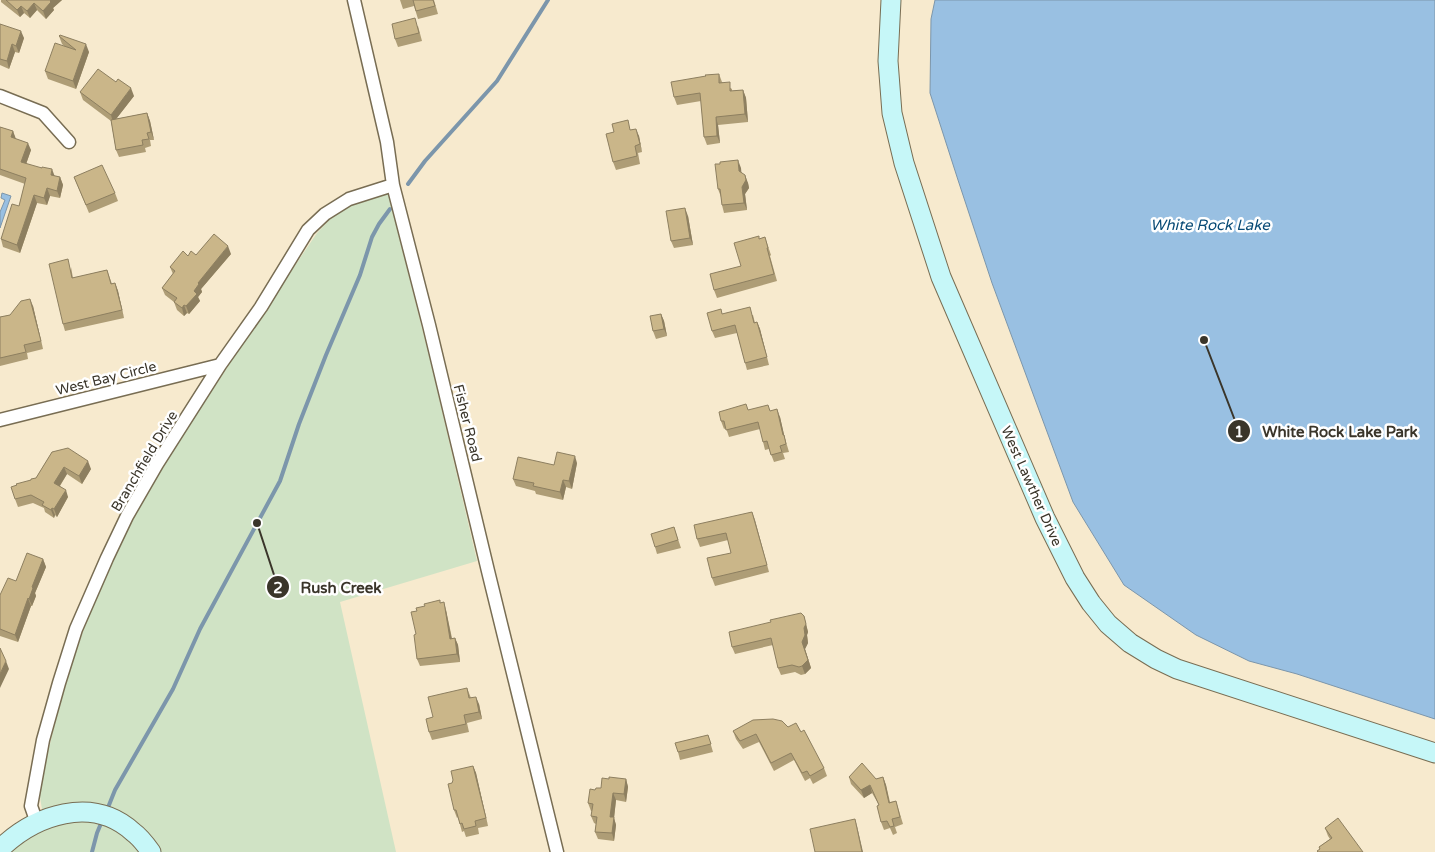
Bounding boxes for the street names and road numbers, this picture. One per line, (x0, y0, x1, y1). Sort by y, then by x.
street label: West Bay Circle (54, 358, 158, 399)
street label: Fisher Road (450, 383, 485, 464)
street label: Branchfield Drive (108, 408, 181, 515)
street label: West Lawther Drive (997, 424, 1066, 549)

